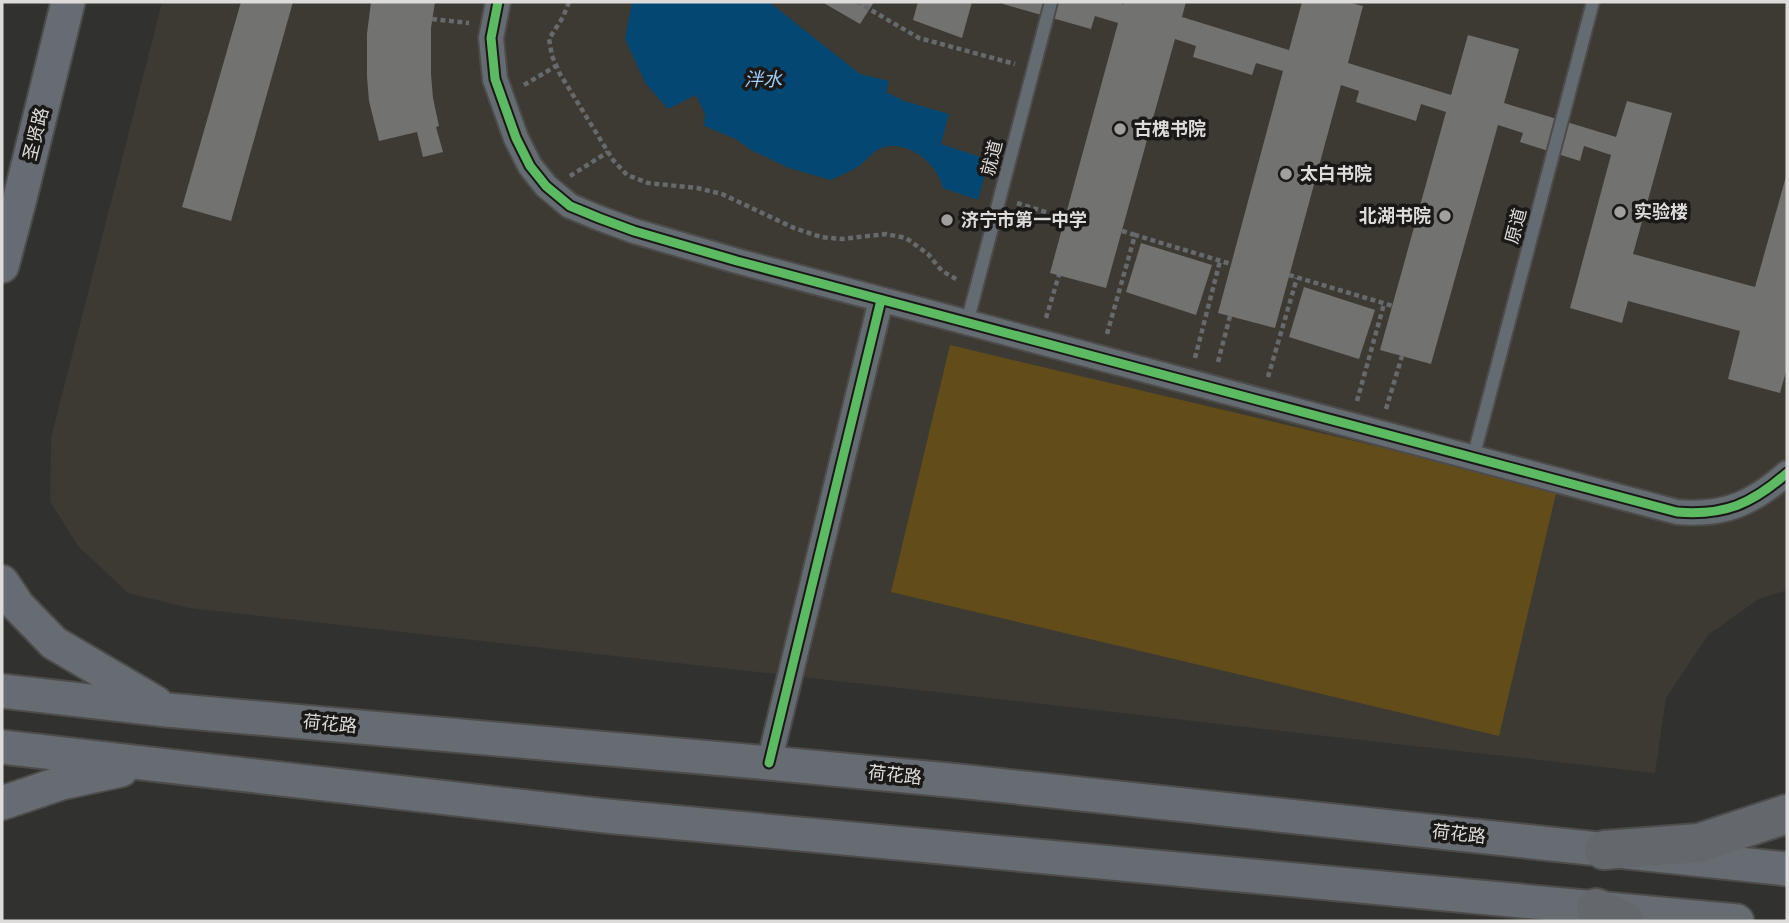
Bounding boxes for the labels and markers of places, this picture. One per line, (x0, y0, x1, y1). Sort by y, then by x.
place label: 古槐书院 (1134, 118, 1206, 140)
marker: 古槐书院 (1112, 121, 1128, 137)
place label: 太白书院 (1300, 163, 1372, 185)
marker: 太白书院 (1278, 166, 1294, 182)
place label: 实验楼 (1634, 201, 1688, 223)
marker: 实验楼 (1612, 204, 1628, 220)
place label: 北湖书院 (1359, 205, 1431, 227)
marker: 北湖书院 (1437, 208, 1453, 224)
place label: 济宁市第一中学 (961, 209, 1087, 231)
marker: 济宁市第一中学 (939, 212, 955, 228)

